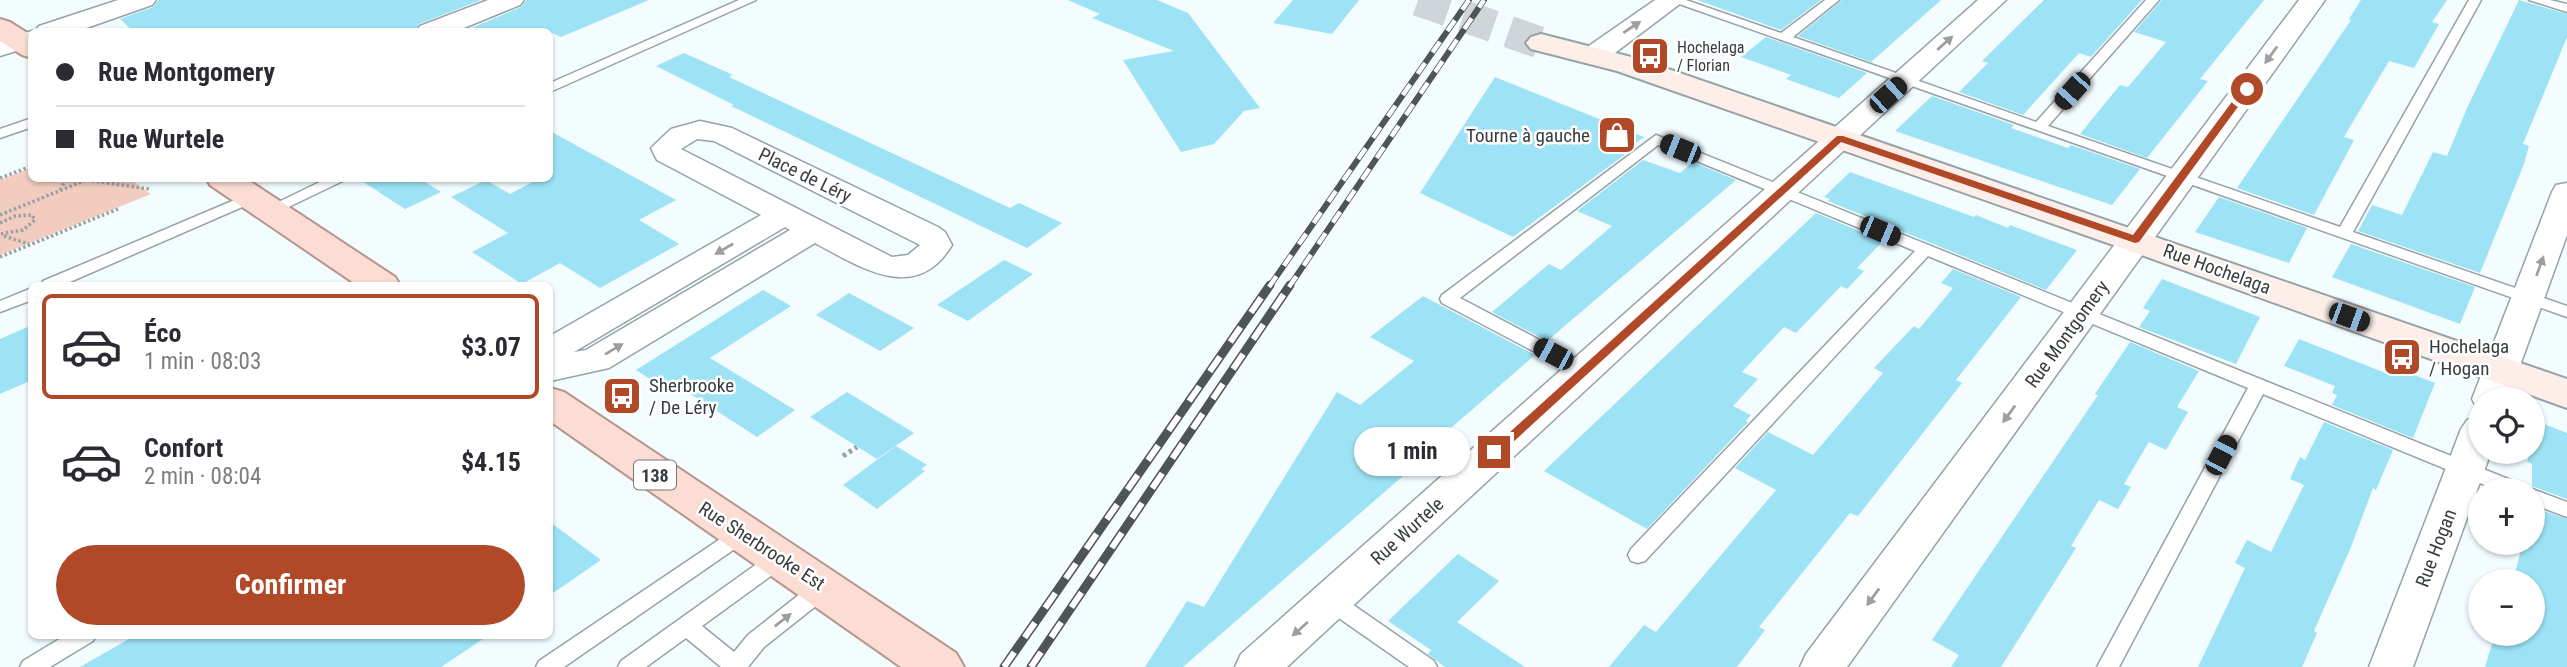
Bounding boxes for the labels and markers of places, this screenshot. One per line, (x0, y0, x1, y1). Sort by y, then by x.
bus stop icon: Hochelaga / Florian (1629, 35, 1671, 77)
place label: Hochelaga / Florian (1677, 38, 1744, 75)
shop icon: Tourne à gauche (1596, 114, 1638, 156)
place label: Tourne à gauche (1466, 124, 1590, 147)
place label: Hochelaga / Hogan (2429, 335, 2509, 380)
bus stop icon: Hochelaga / Hogan (2381, 336, 2423, 378)
place label: Sherbrooke / De Léry (649, 374, 734, 419)
bus stop icon: Sherbrooke / De Léry (601, 375, 643, 417)

